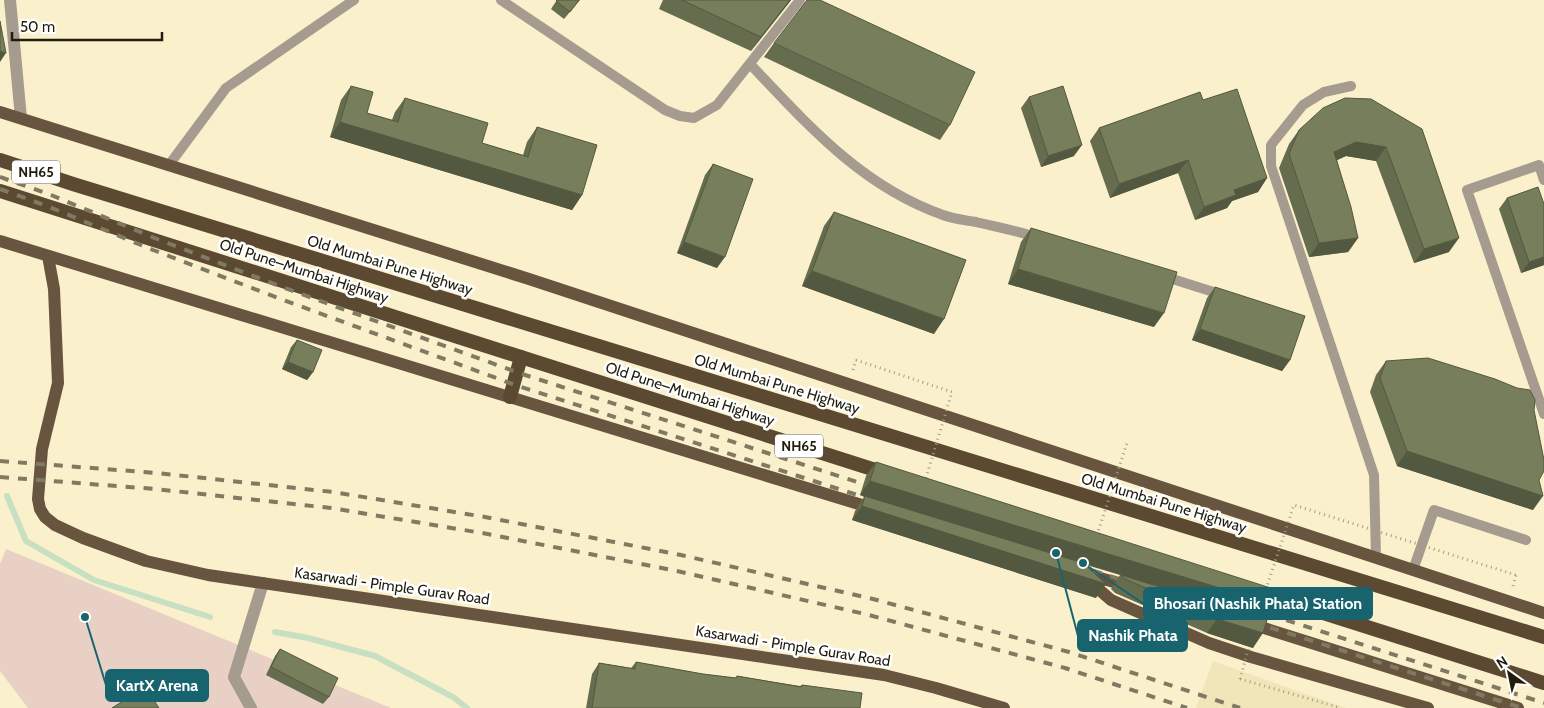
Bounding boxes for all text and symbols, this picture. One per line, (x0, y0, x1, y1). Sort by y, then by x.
scale bar (12, 10, 162, 42)
text: 50 m (20, 18, 55, 36)
road number: NH65 (12, 160, 60, 183)
street label: Old Mumbai Pune Highway (305, 231, 475, 299)
street label: Old Pune–Mumbai Highway (217, 235, 391, 307)
street label: Old Mumbai Pune Highway (692, 350, 862, 418)
street label: Old Pune–Mumbai Highway (603, 358, 777, 430)
road number: NH65 (775, 434, 823, 458)
street label: Old Mumbai Pune Highway (1079, 469, 1249, 537)
street label: Kasarwadi - Pimple Gurav Road (293, 563, 491, 609)
callout: Bhosari (Nashik Phata) Station (1144, 588, 1372, 619)
text: Bhosari (Nashik Phata) Station (1154, 594, 1362, 613)
callout: Nashik Phata (1078, 620, 1187, 651)
street label: Kasarwadi - Pimple Gurav Road (694, 622, 892, 670)
text: Nashik Phata (1088, 626, 1178, 645)
north arrow (1484, 648, 1534, 698)
text: N (1493, 652, 1511, 672)
callout: KartX Arena (106, 670, 208, 701)
text: KartX Arena (116, 676, 198, 695)

